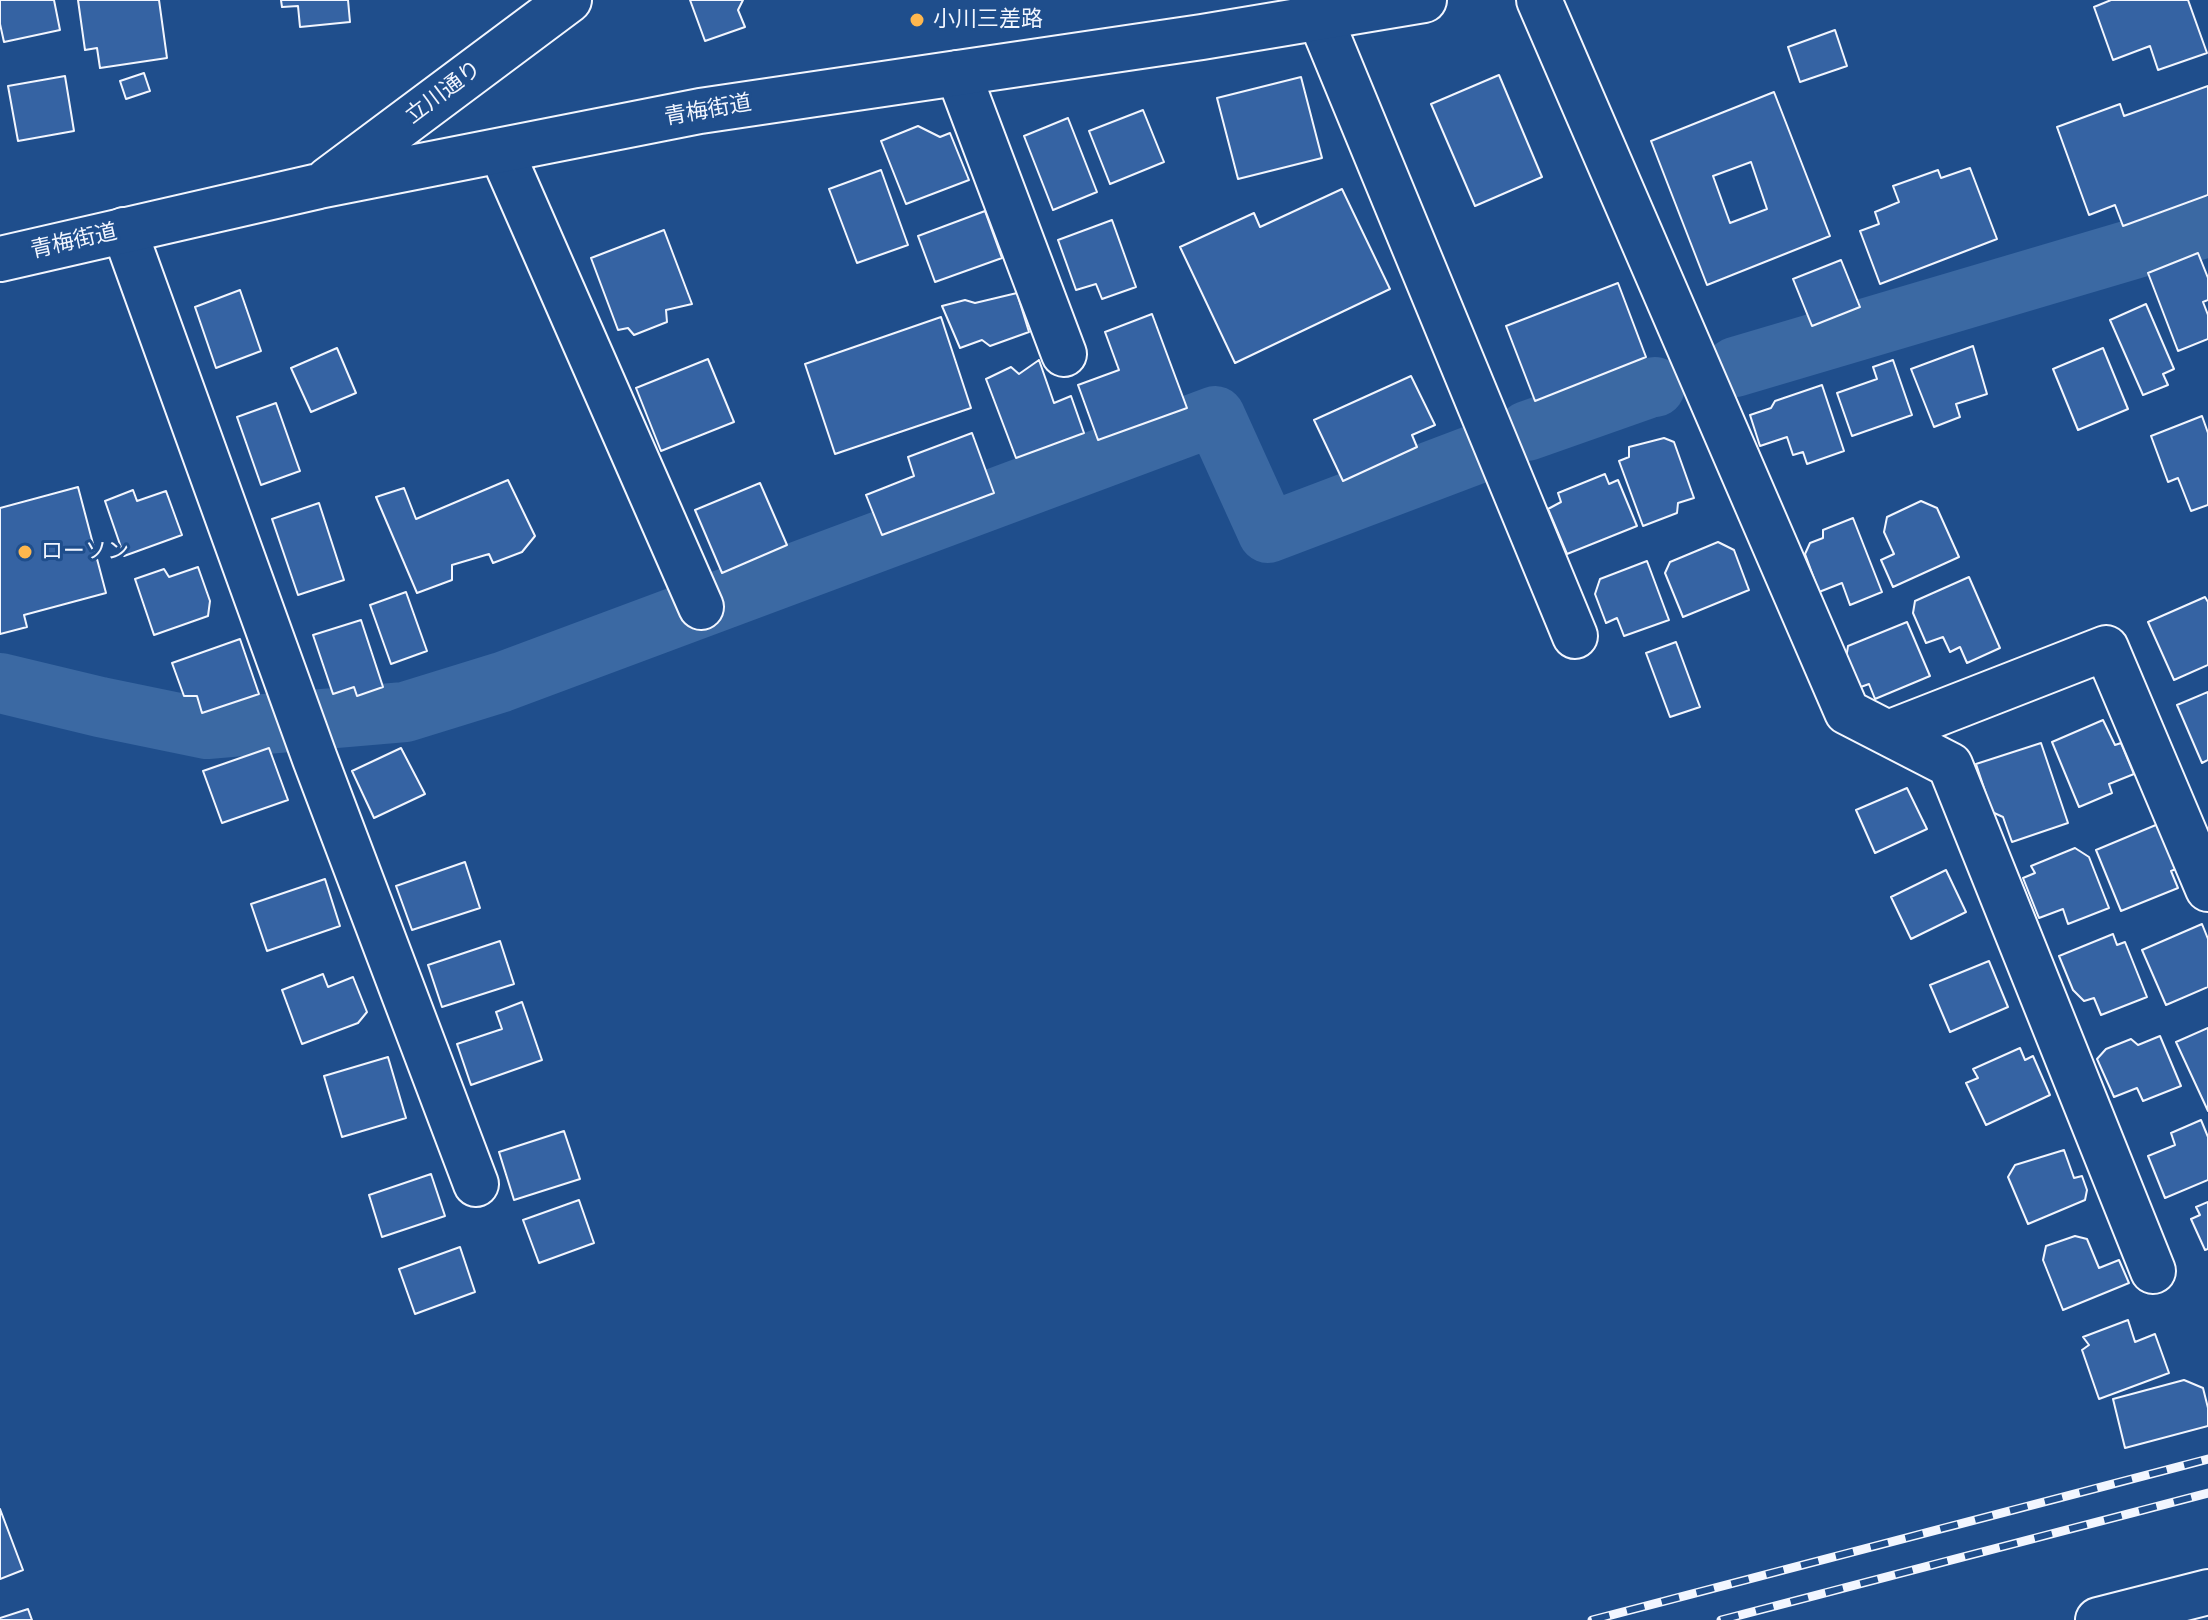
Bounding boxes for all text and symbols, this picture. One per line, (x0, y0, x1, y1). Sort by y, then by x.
place label: 小川三差路 (933, 7, 1043, 33)
marker: 小川三差路 (908, 11, 926, 29)
street label: 立川通り (401, 56, 487, 130)
street label: 青梅街道 (662, 90, 754, 132)
street label: 青梅街道 (28, 219, 120, 265)
place label: ローソン (41, 539, 129, 565)
marker: ローソン (16, 543, 34, 561)

